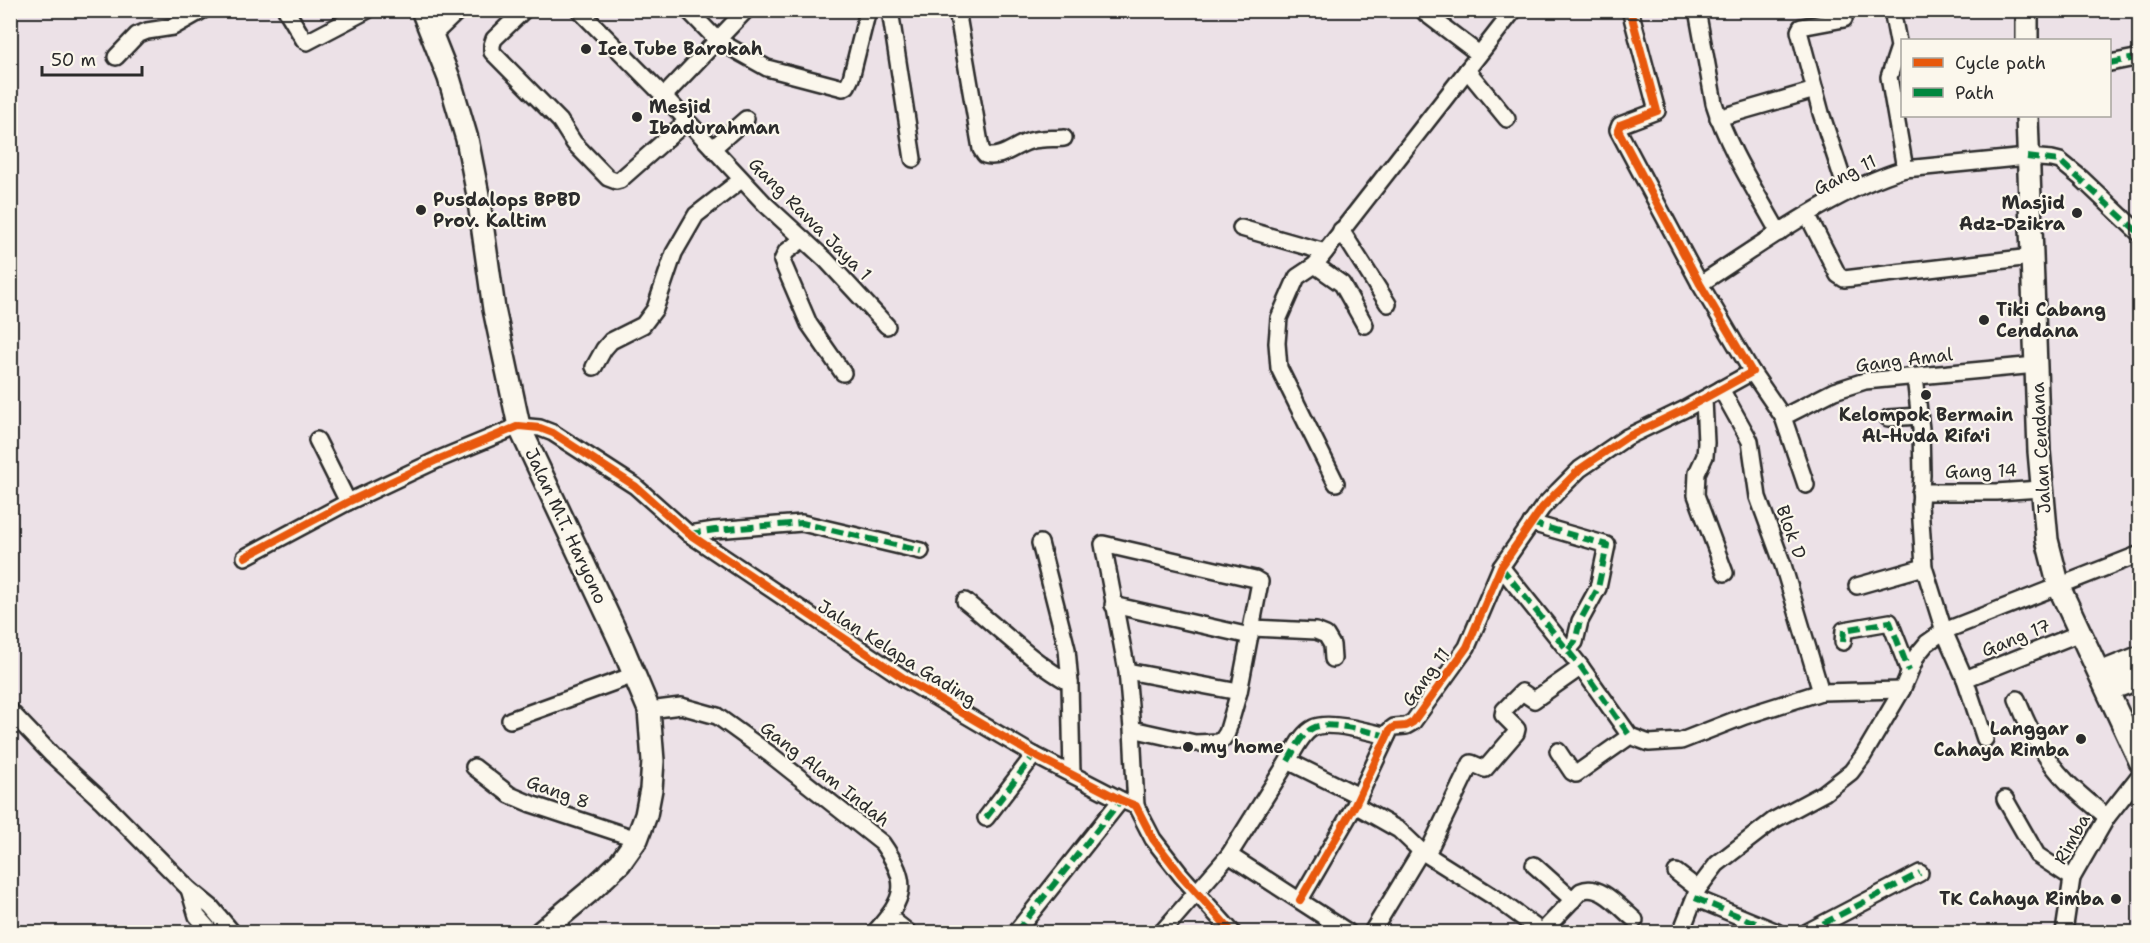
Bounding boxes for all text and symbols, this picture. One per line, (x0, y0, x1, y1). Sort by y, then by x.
place label: Ice Tube Barokah (598, 37, 763, 61)
scale bar (42, 39, 142, 77)
legend (1901, 39, 2111, 117)
marker: Ice Tube Barokah (579, 42, 593, 56)
text: 50 m (51, 48, 96, 72)
text: Cycle path (1955, 51, 2046, 75)
text: Path (1955, 81, 1994, 105)
place label: Mesjid Ibadurahman (649, 95, 780, 140)
marker: Mesjid Ibadurahman (630, 110, 644, 124)
street label: Gang 11 (1810, 149, 1880, 201)
street label: Gang Rawa Jaya 1 (743, 152, 877, 286)
place label: Pusdalops BPBD Prov. Kaltim (433, 188, 581, 233)
place label: Masjid Adz-Dzikra (1959, 191, 2066, 236)
marker: Pusdalops BPBD Prov. Kaltim (414, 203, 428, 217)
marker: Masjid Adz-Dzikra (2070, 206, 2084, 220)
place label: Tiki Cabang Cendana (1996, 298, 2106, 343)
marker: Tiki Cabang Cendana (1977, 313, 1991, 327)
street label: Gang Amal (1854, 342, 1955, 378)
street label: Jalan Cendana (2026, 382, 2056, 514)
marker: Kelompok Bermain Al-Huda Rifa'i (1919, 388, 1933, 402)
place label: Kelompok Bermain Al-Huda Rifa'i (1839, 403, 2013, 448)
street label: Jalan M.T. Haryono (519, 444, 613, 608)
street label: Gang 14 (1945, 458, 2017, 484)
street label: Blok D (1770, 502, 1812, 562)
street label: Jalan Kelapa Gading (813, 594, 981, 712)
street label: Gang 17 (1978, 613, 2054, 663)
street label: Gang 11 (1397, 643, 1455, 711)
street label: Gang Alam Indah (755, 716, 895, 832)
place label: Langgar Cahaya Rimba (1934, 717, 2070, 762)
marker: Langgar Cahaya Rimba (2074, 732, 2088, 746)
place label: my home (1200, 735, 1284, 759)
marker: my home (1181, 740, 1195, 754)
street label: Gang 8 (523, 770, 593, 814)
street label: Rimba (2048, 809, 2096, 869)
place label: TK Cahaya Rimba (1939, 887, 2105, 911)
marker: TK Cahaya Rimba (2109, 892, 2123, 906)

